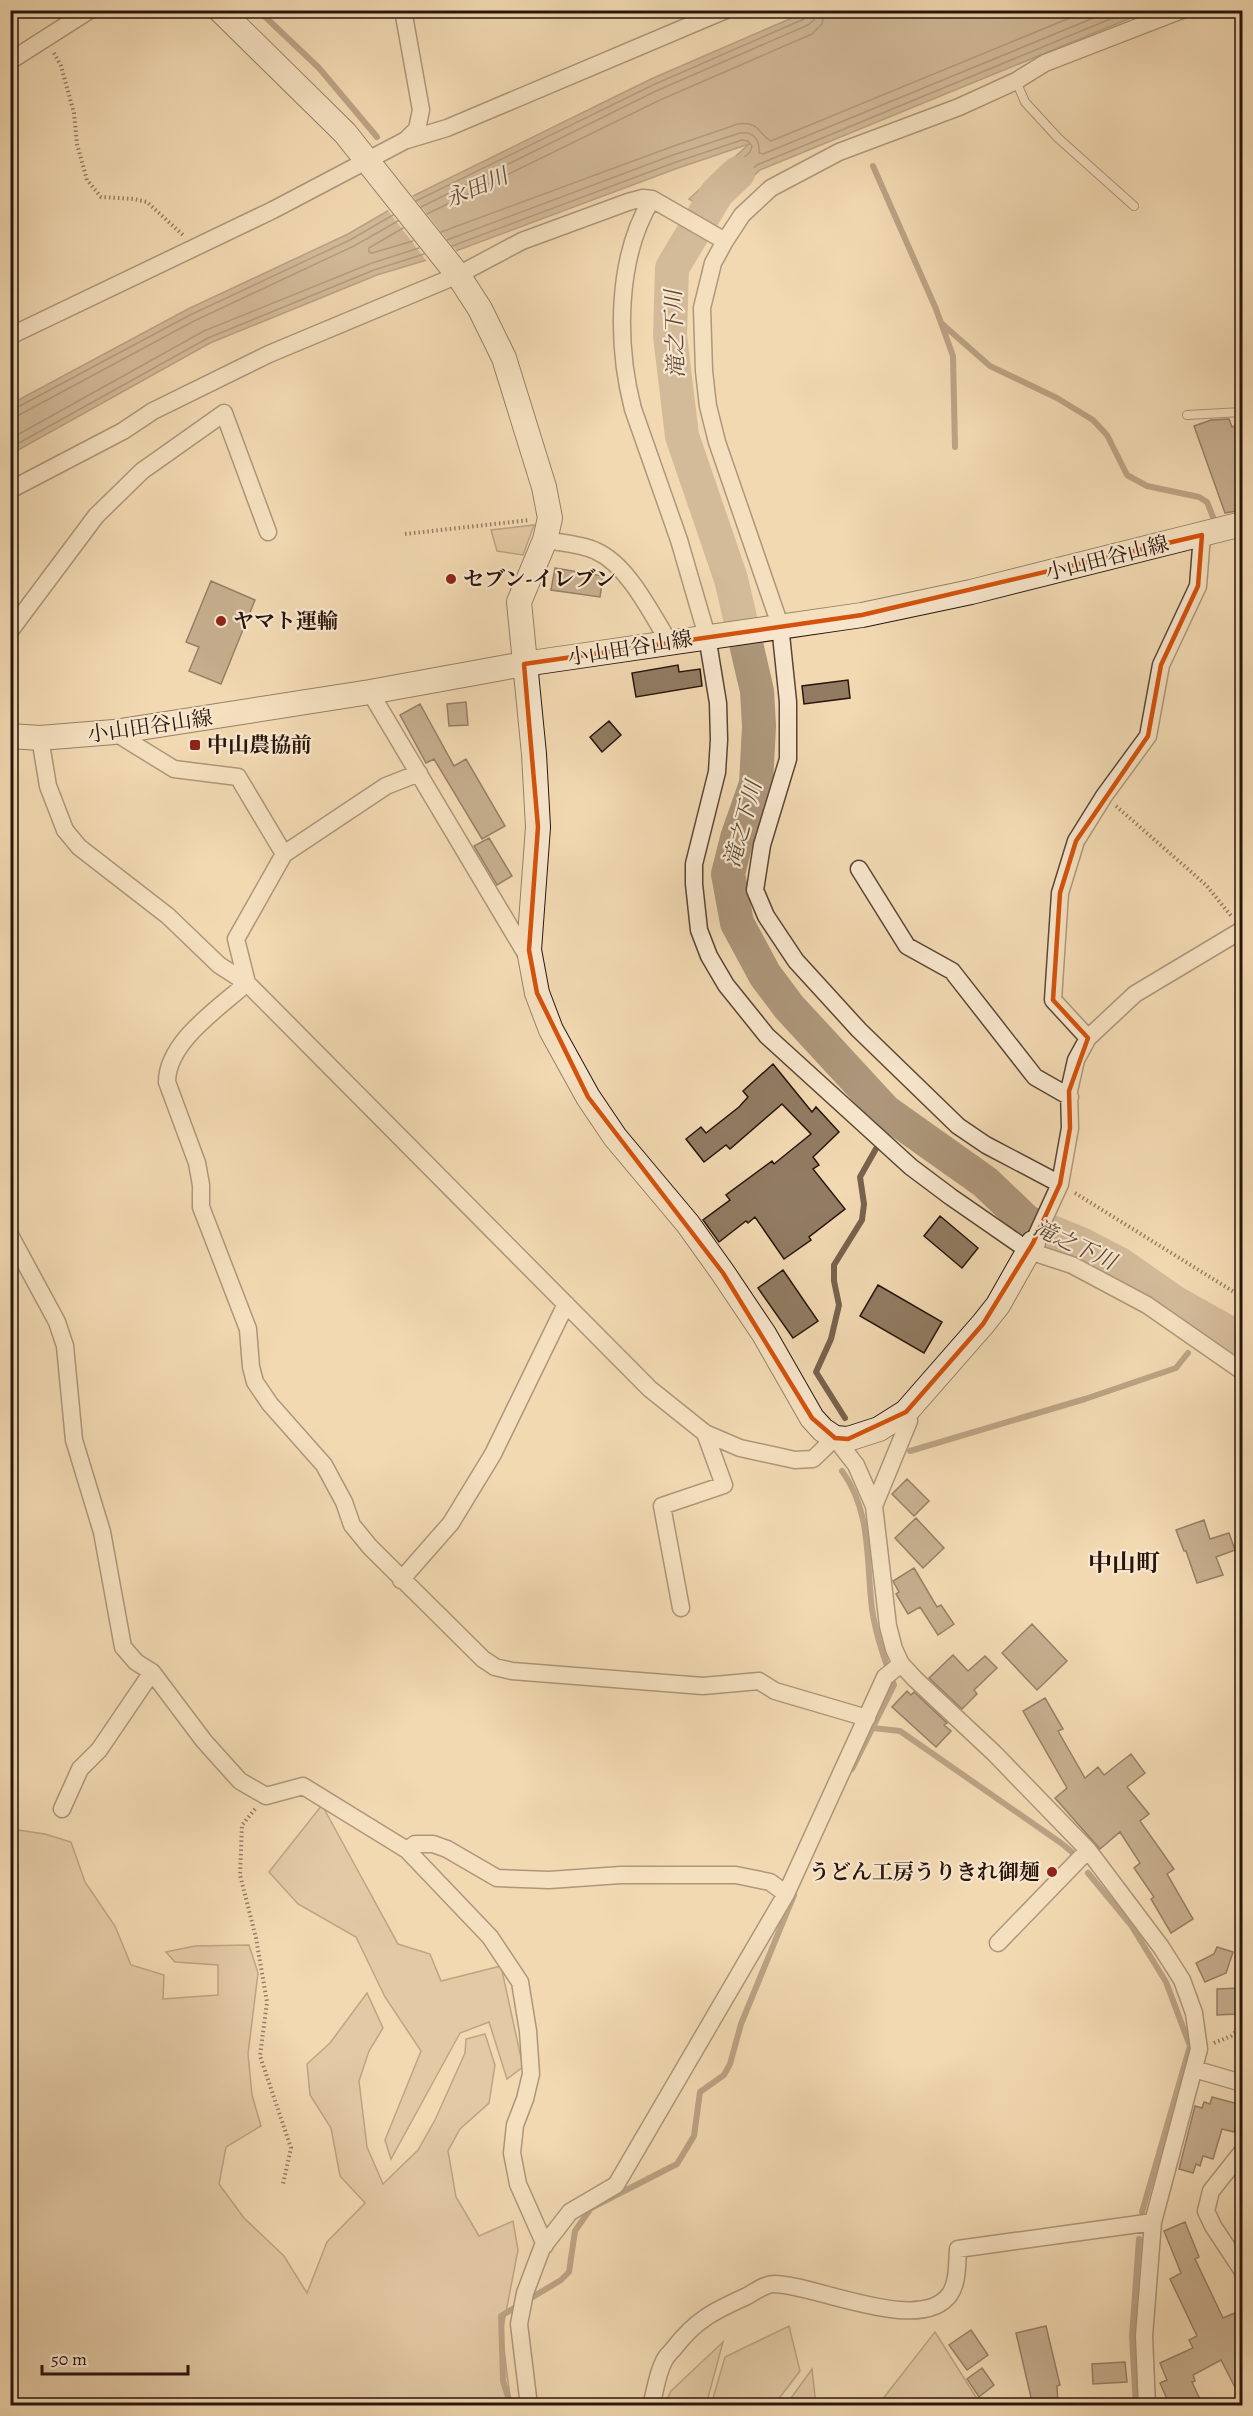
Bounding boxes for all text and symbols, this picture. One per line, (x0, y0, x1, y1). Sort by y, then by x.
water label: 永田川 (440, 160, 514, 215)
water label: 滝之下川 (658, 287, 692, 378)
street label: 小山田谷山線 (1042, 529, 1172, 587)
place label: セブン-イレブン (463, 565, 616, 593)
marker: セブン-イレブン (444, 572, 458, 586)
place label: ヤマト運輸 (233, 607, 338, 635)
marker: ヤマト運輸 (214, 614, 228, 628)
street label: 小山田谷山線 (566, 624, 694, 672)
street label: 小山田谷山線 (86, 703, 214, 749)
place label: 中山農協前 (207, 731, 312, 759)
marker: 中山農協前 (188, 738, 202, 752)
water label: 滝之下川 (717, 776, 769, 871)
water label: 滝之下川 (1028, 1213, 1123, 1278)
district label: 中山町 (1088, 1547, 1160, 1579)
place label: うどん工房うりきれ御麺 (809, 1858, 1040, 1886)
marker: うどん工房うりきれ御麺 (1045, 1865, 1059, 1879)
scale bar (42, 2338, 188, 2376)
text: 50 m (51, 2347, 87, 2371)

